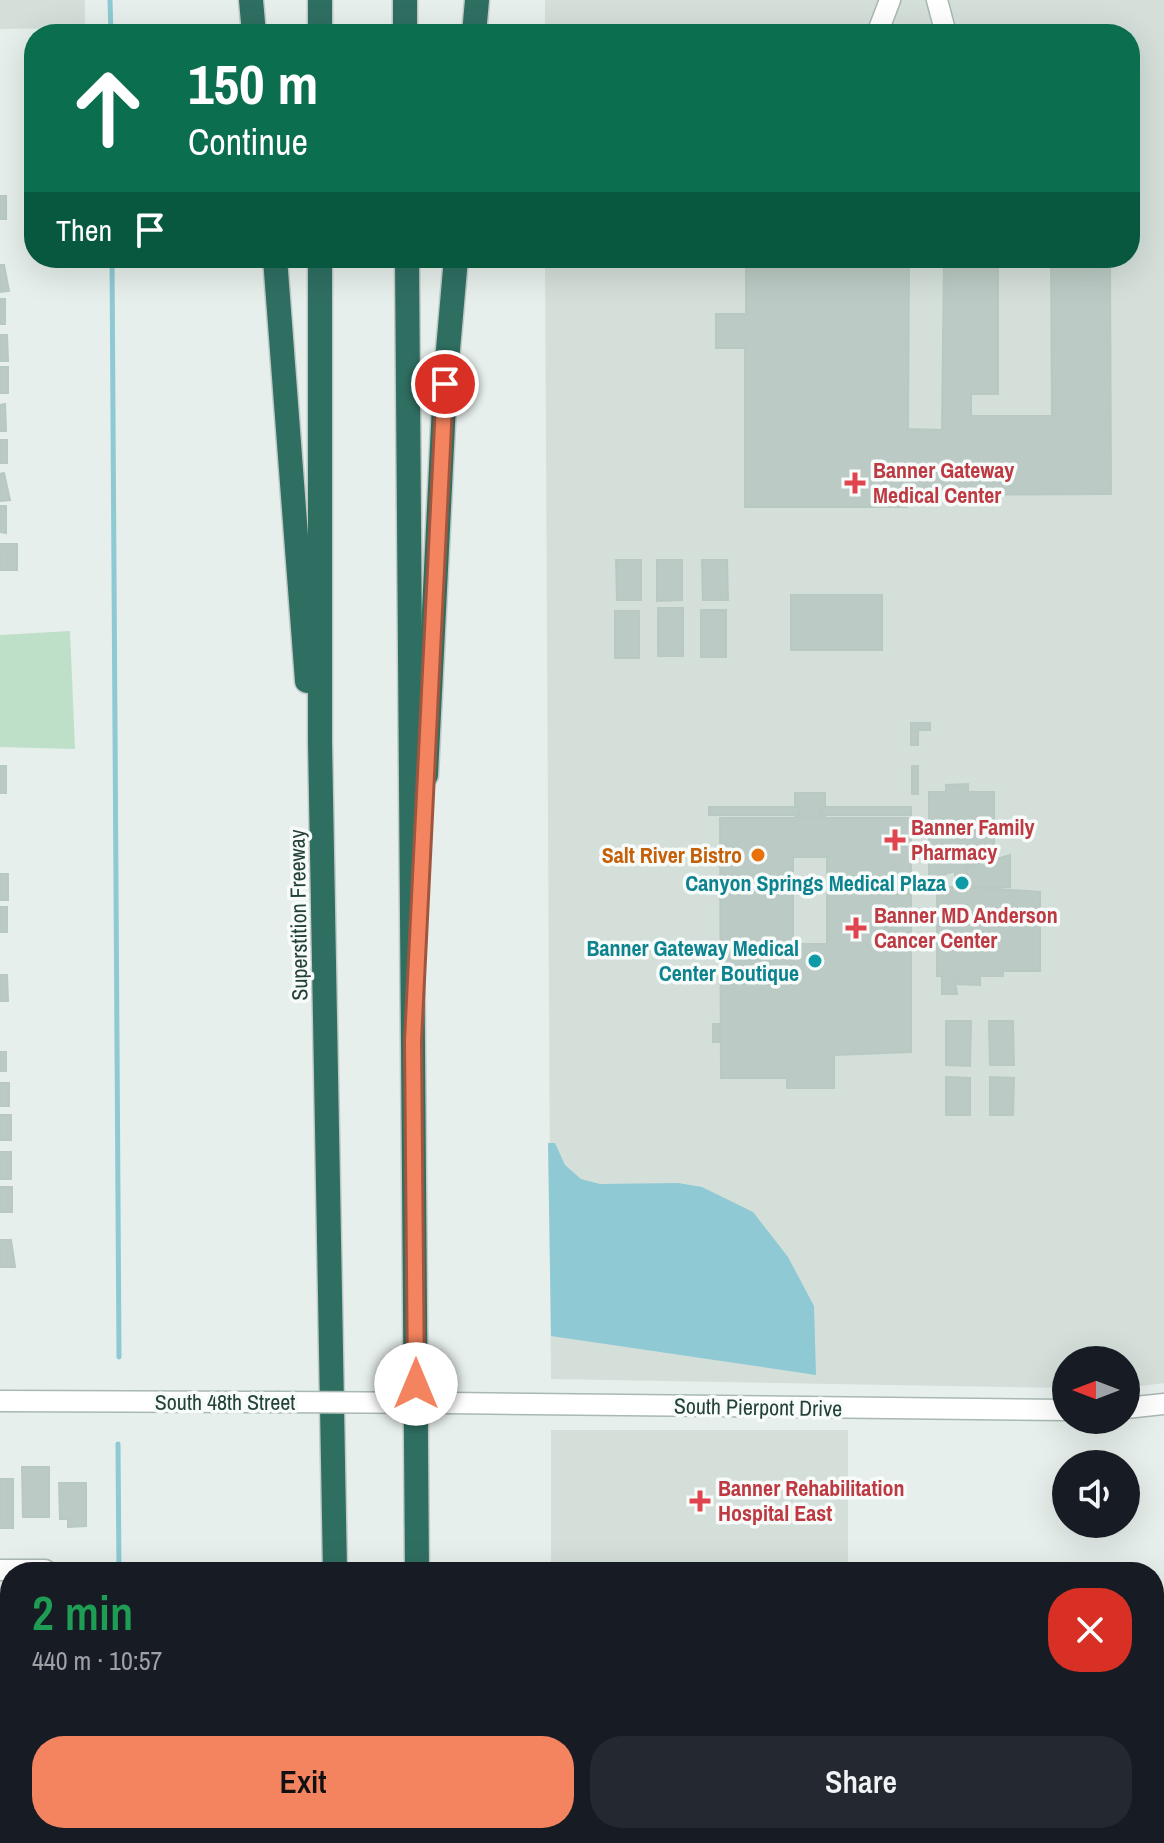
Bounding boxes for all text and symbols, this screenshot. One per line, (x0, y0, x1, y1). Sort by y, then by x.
text: 150 m (188, 46, 318, 121)
icon: ahead (56, 56, 160, 160)
text: Continue (188, 118, 308, 166)
icon: arrive (128, 208, 172, 252)
text: Then (56, 210, 112, 250)
pin (411, 350, 479, 418)
icon: arrive (423, 362, 467, 406)
place label: Banner Gateway Medical Center (873, 455, 1014, 510)
marker: Banner Gateway Medical Center (844, 472, 866, 494)
place label: Banner Family Pharmacy (911, 812, 1034, 867)
street label: Superstition Freeway (282, 829, 314, 1001)
marker: Banner Family Pharmacy (886, 831, 904, 849)
place label: Salt River Bistro (602, 840, 742, 870)
marker: Salt River Bistro (749, 846, 767, 864)
place label: Canyon Springs Medical Plaza (685, 868, 946, 898)
marker: Canyon Springs Medical Plaza (953, 874, 971, 892)
place label: Banner MD Anderson Cancer Center (874, 900, 1058, 955)
marker: Banner MD Anderson Cancer Center (845, 917, 867, 939)
place label: Banner Gateway Medical Center Boutique (586, 933, 799, 988)
marker: Banner Gateway Medical Center Boutique (806, 952, 824, 970)
position arrow (374, 1342, 458, 1426)
north arrow (1052, 1346, 1140, 1434)
map controls (1052, 1346, 1140, 1538)
street label: South 48th Street (155, 1387, 295, 1417)
street label: South Pierpont Drive (674, 1391, 842, 1423)
button: sound (1052, 1450, 1140, 1538)
place label: Banner Rehabilitation Hospital East (718, 1473, 904, 1528)
marker: Banner Rehabilitation Hospital East (689, 1490, 711, 1512)
text: 2 min (32, 1580, 133, 1645)
button: close (1048, 1588, 1132, 1672)
text: 440 m · 10:57 (32, 1643, 162, 1678)
button: Exit (32, 1736, 574, 1828)
button: Share (590, 1736, 1132, 1828)

